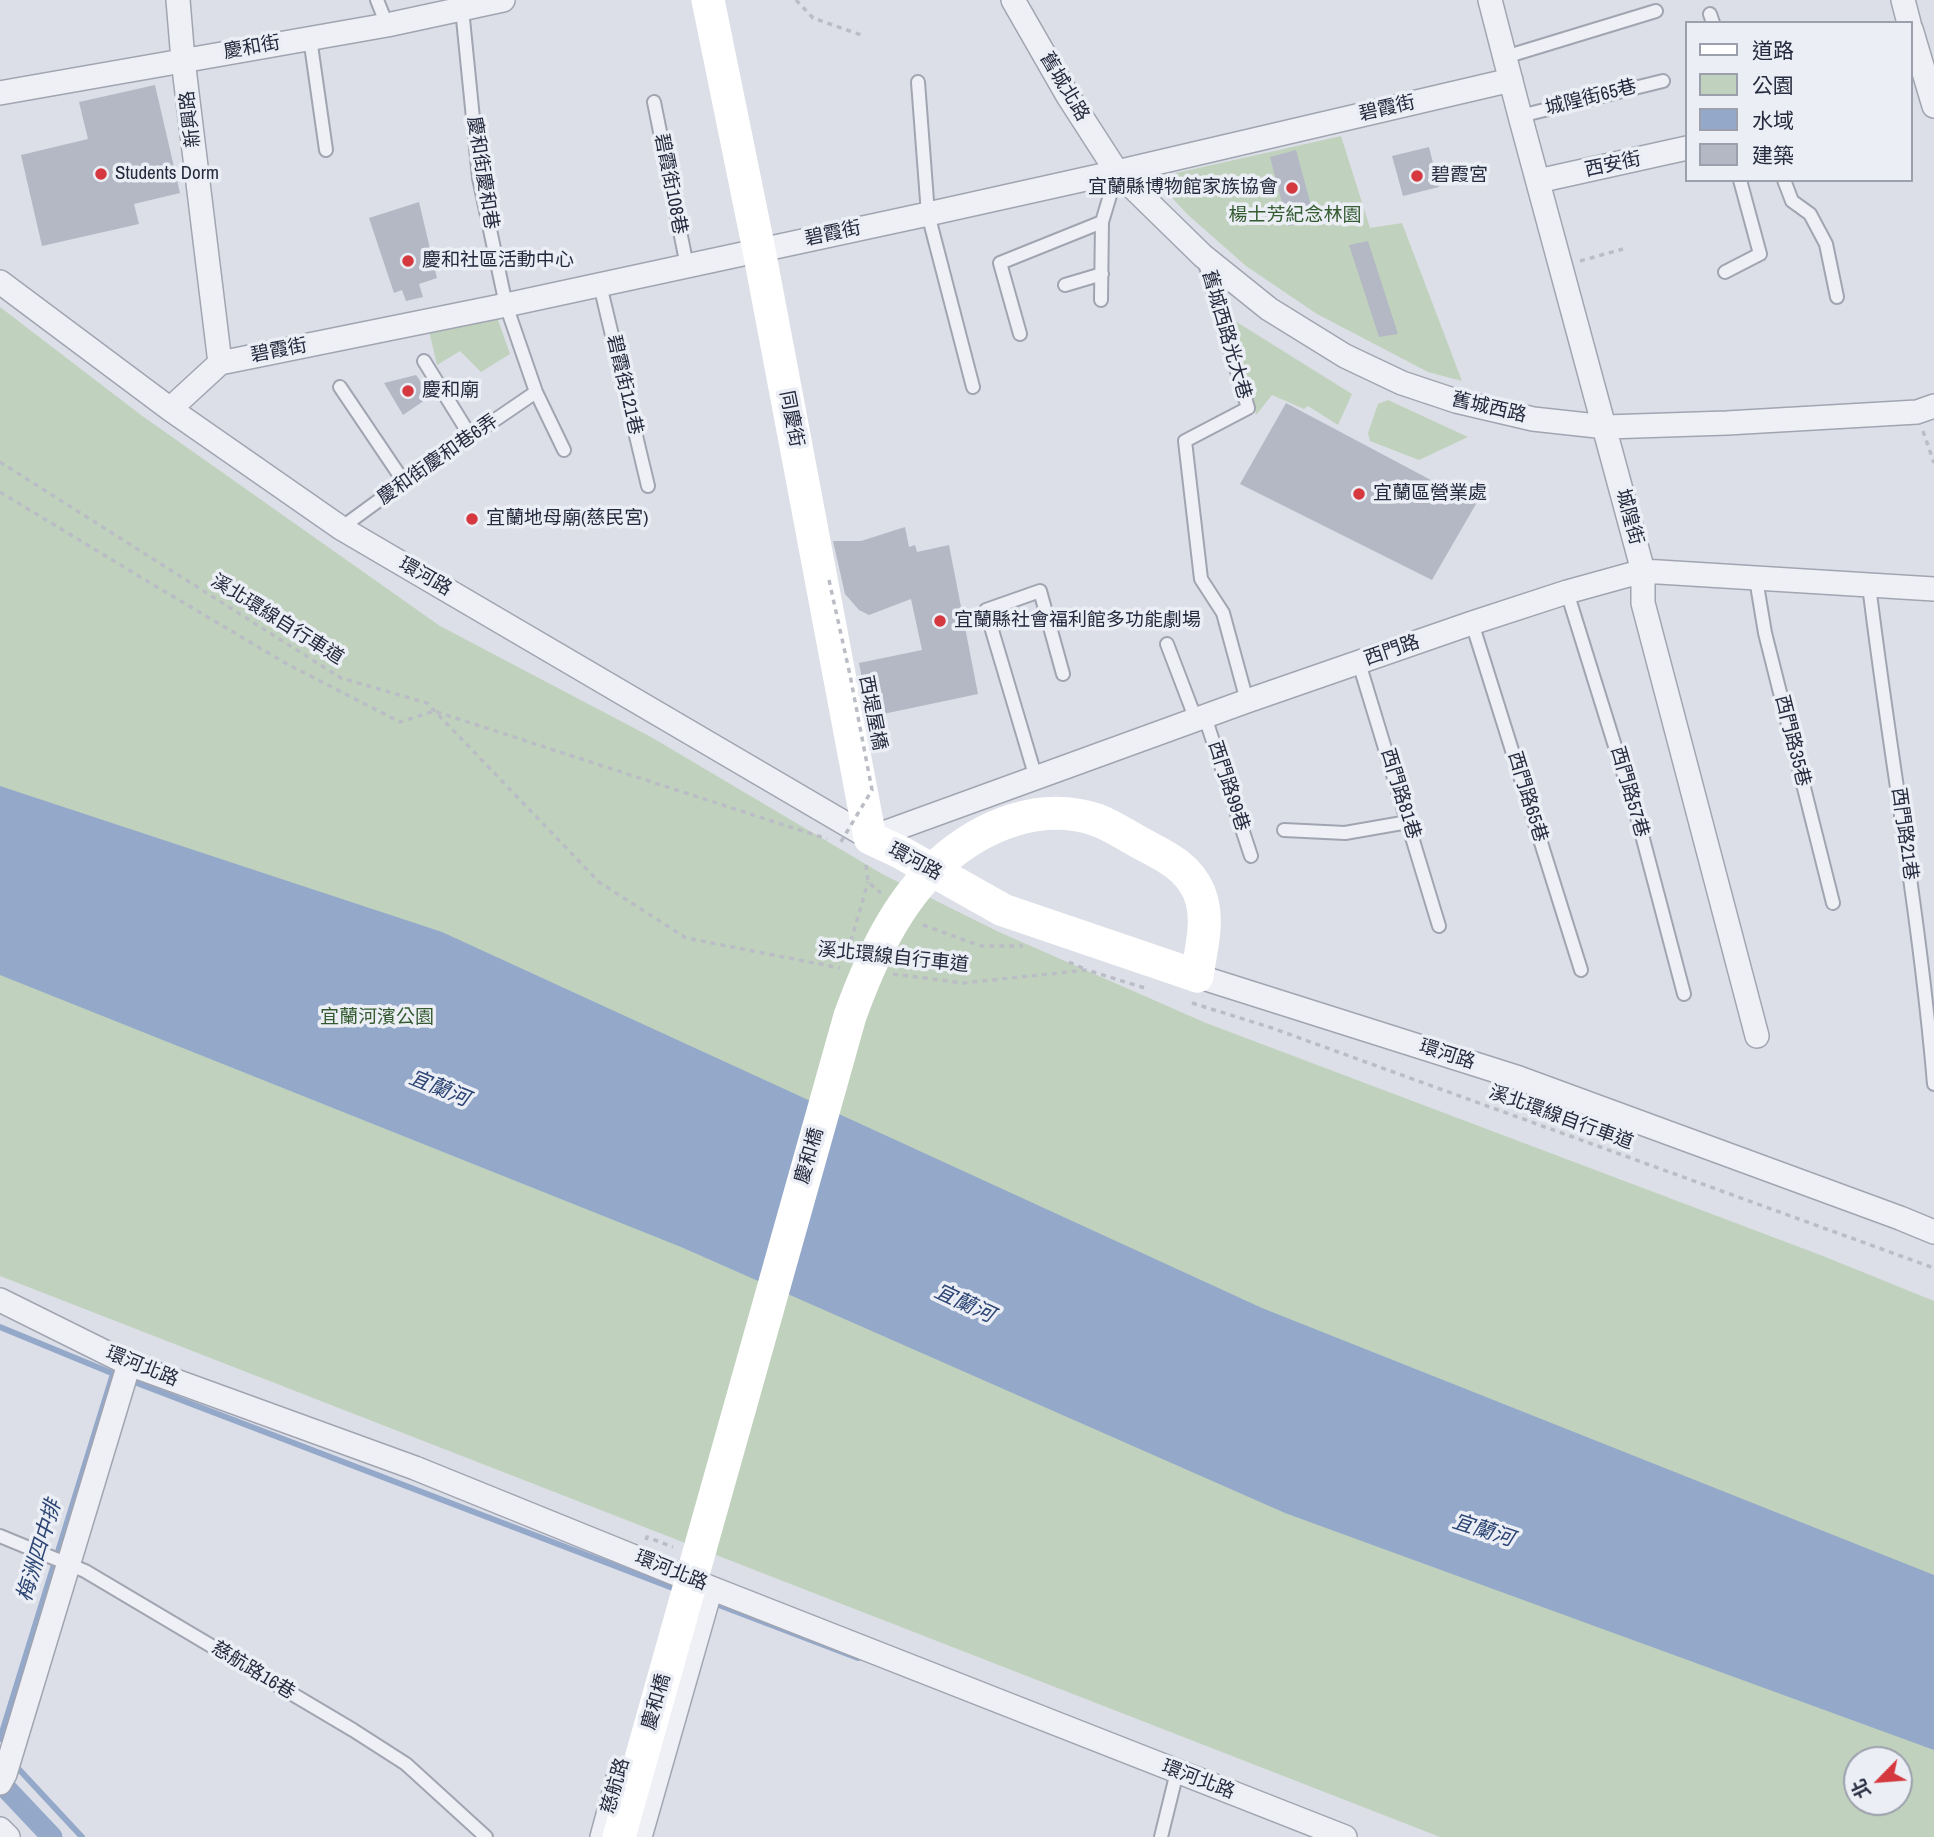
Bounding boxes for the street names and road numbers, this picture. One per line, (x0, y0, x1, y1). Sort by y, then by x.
street label: 慶和街 (222, 32, 282, 64)
street label: 舊城北路 (1035, 49, 1093, 125)
street label: 城隍街65巷 (1543, 76, 1639, 120)
street label: 新興路 (176, 89, 206, 149)
street label: 碧霞街 (1357, 91, 1417, 127)
street label: 慶和街慶和巷 (462, 115, 502, 231)
street label: 碧霞街108巷 (649, 132, 691, 236)
street label: 西安街 (1583, 148, 1643, 182)
street label: 碧霞街 (803, 217, 863, 251)
street label: 舊城西路光大巷 (1197, 268, 1255, 402)
street label: 碧霞街121巷 (601, 333, 647, 437)
street label: 碧霞街 (249, 334, 309, 368)
street label: 舊城西路 (1449, 388, 1529, 428)
street label: 同慶街 (774, 389, 808, 449)
street label: 慶和街慶和巷6弄 (373, 410, 503, 510)
street label: 城隍街 (1611, 487, 1647, 547)
street label: 環河路 (395, 553, 455, 601)
street label: 溪北環線自行車道 (207, 570, 347, 670)
street label: 西門路 (1361, 631, 1423, 671)
street label: 西堤屋橋 (854, 674, 890, 752)
street label: 西門路35巷 (1770, 693, 1814, 789)
street label: 西門路99巷 (1203, 738, 1253, 834)
street label: 西門路57巷 (1605, 744, 1653, 840)
street label: 西門路81巷 (1375, 746, 1425, 842)
street label: 西門路65巷 (1502, 749, 1552, 845)
street label: 西門路21巷 (1886, 786, 1922, 882)
street label: 環河路 (884, 839, 946, 885)
street label: 溪北環線自行車道 (816, 939, 970, 977)
street label: 環河路 (1416, 1035, 1478, 1075)
street label: 溪北環線自行車道 (1486, 1081, 1636, 1155)
street label: 慶和橋 (791, 1125, 829, 1187)
street label: 環河北路 (102, 1342, 182, 1392)
street label: 環河北路 (631, 1546, 711, 1596)
street label: 慈航路16巷 (207, 1637, 299, 1705)
street label: 慶和橋 (638, 1671, 676, 1733)
street label: 慈航路 (597, 1755, 635, 1817)
street label: 環河北路 (1158, 1756, 1238, 1804)

